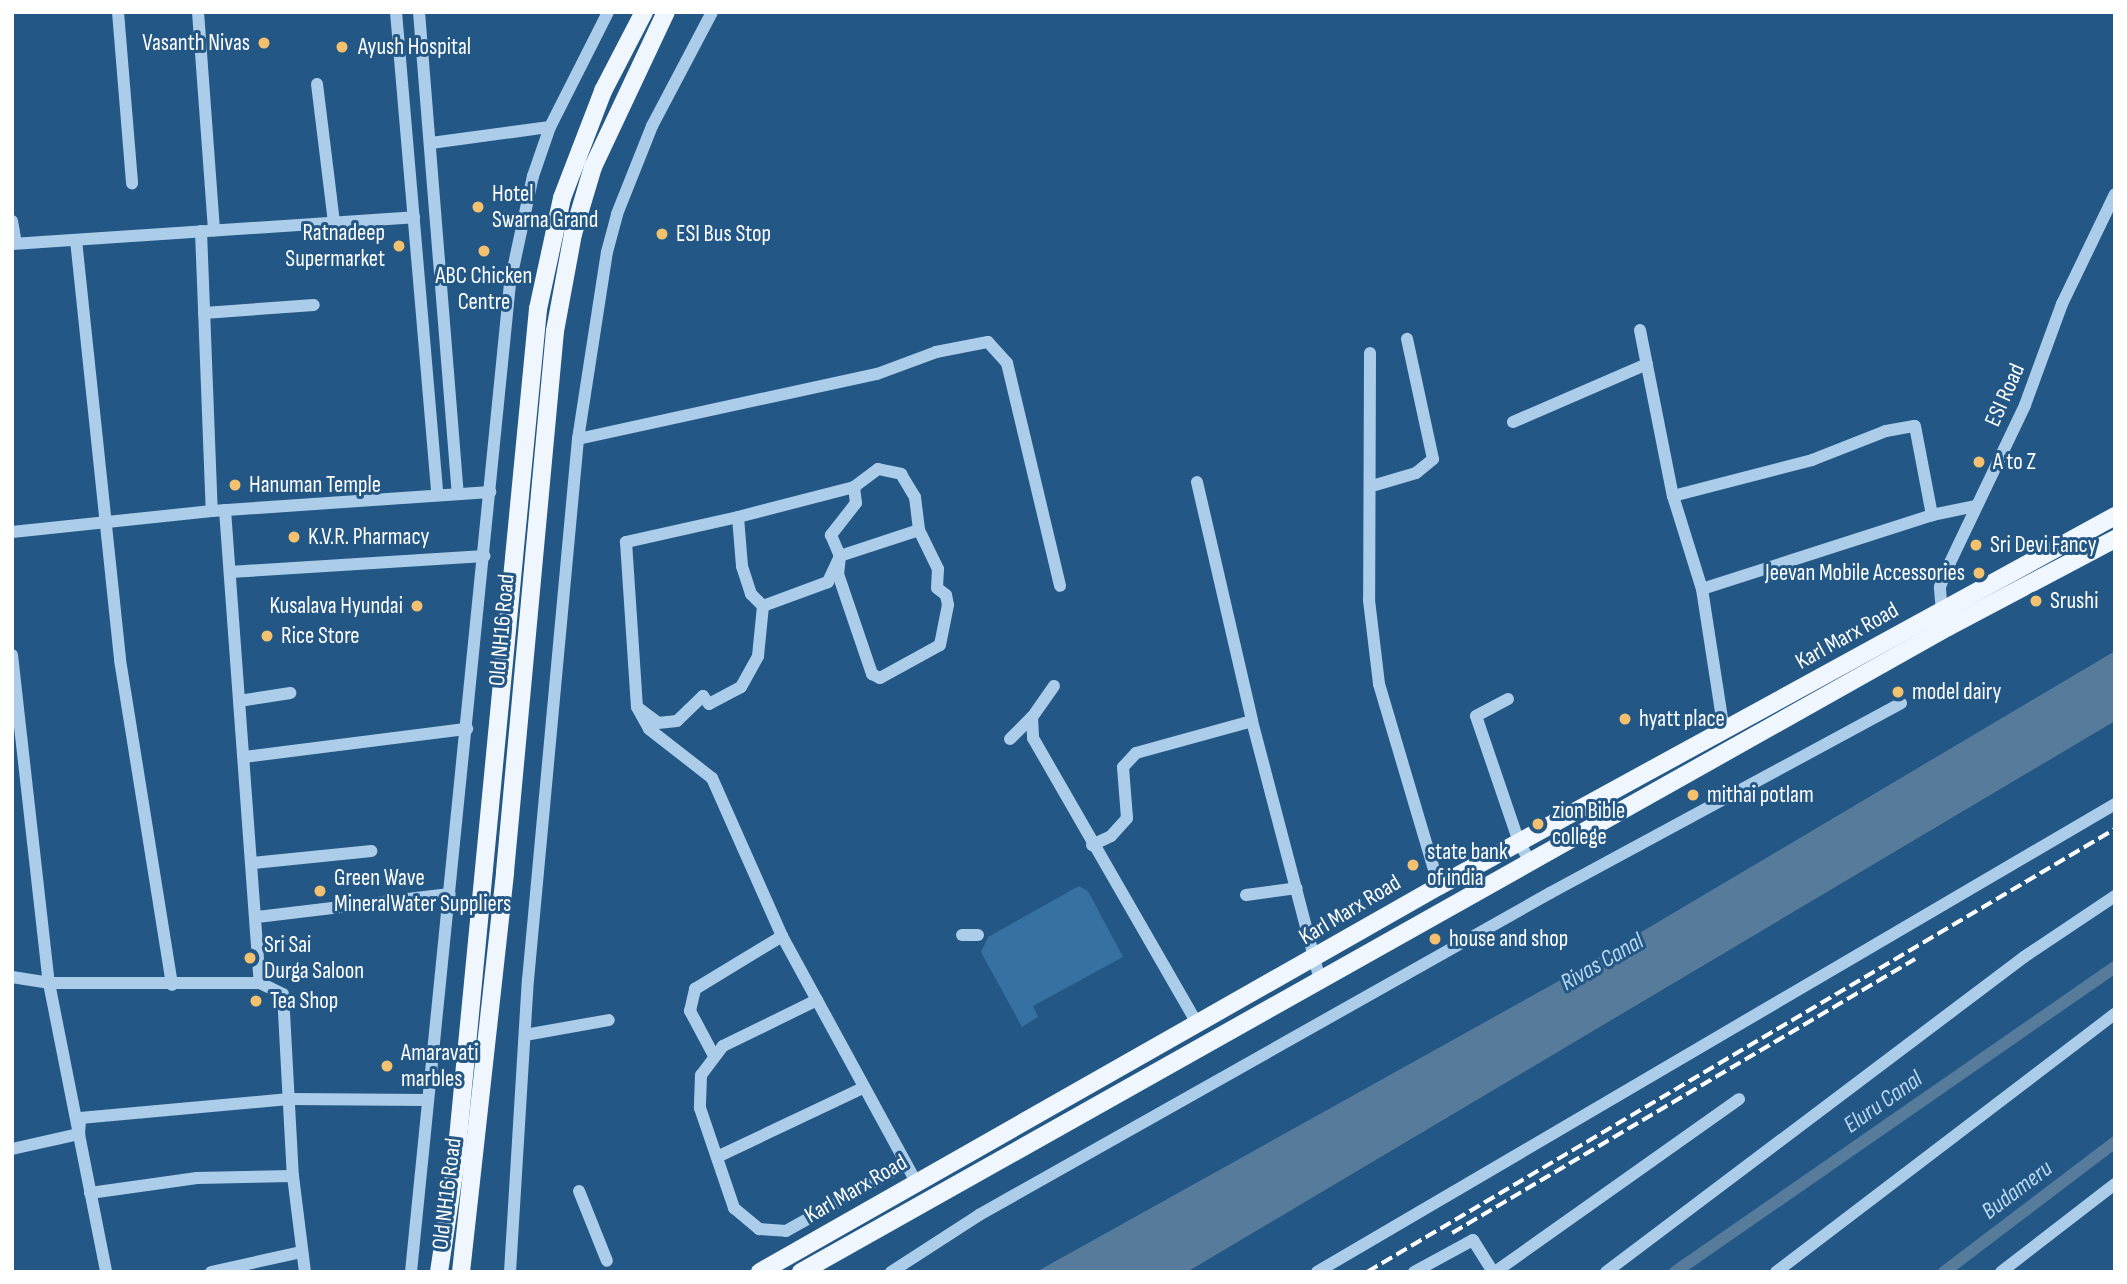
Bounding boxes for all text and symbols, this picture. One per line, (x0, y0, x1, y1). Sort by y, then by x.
place label: Vasanth Nivas (142, 29, 250, 57)
place label: Ayush Hospital (358, 33, 471, 61)
marker: Vasanth Nivas (256, 35, 272, 51)
marker: Ayush Hospital (332, 37, 352, 57)
place label: Hotel Swarna Grand (492, 180, 598, 234)
marker: Hotel Swarna Grand (470, 199, 486, 215)
place label: Ratnadeep Supermarket (285, 219, 385, 273)
place label: ESI Bus Stop (676, 220, 771, 248)
marker: ESI Bus Stop (654, 226, 670, 242)
marker: Ratnadeep Supermarket (391, 238, 407, 254)
marker: ABC Chicken Centre (476, 243, 492, 259)
place label: ABC Chicken Centre (436, 262, 532, 316)
street label: ESI Road (1979, 359, 2031, 431)
place label: A to Z (1993, 448, 2036, 476)
marker: A to Z (1971, 454, 1987, 470)
place label: Hanuman Temple (249, 471, 381, 499)
marker: Hanuman Temple (227, 477, 243, 493)
place label: K.V.R. Pharmacy (308, 523, 429, 551)
marker: K.V.R. Pharmacy (286, 529, 302, 545)
place label: Sri Devi Fancy (1990, 531, 2097, 559)
marker: Sri Devi Fancy (1968, 537, 1984, 553)
place label: Jeevan Mobile Accessories (1765, 559, 1965, 587)
marker: Jeevan Mobile Accessories (1971, 565, 1987, 581)
street label: Old NH16 Road (483, 573, 521, 687)
place label: Srushi (2050, 587, 2098, 615)
place label: Kusalava Hyundai (269, 592, 403, 620)
marker: Srushi (2028, 593, 2044, 609)
street label: Karl Marx Road (1791, 596, 1903, 676)
marker: Kusalava Hyundai (409, 598, 425, 614)
place label: Rice Store (281, 622, 360, 650)
marker: Rice Store (259, 628, 275, 644)
place label: model dairy (1912, 678, 2001, 706)
marker: model dairy (1890, 684, 1906, 700)
place label: hyatt place (1639, 705, 1725, 733)
marker: hyatt place (1617, 711, 1633, 727)
place label: mithai potlam (1707, 781, 1814, 809)
marker: mithai potlam (1685, 787, 1701, 803)
place label: zion Bible college (1552, 797, 1625, 851)
marker: zion Bible college (1530, 816, 1546, 832)
place label: state bank of india (1427, 838, 1508, 892)
marker: state bank of india (1405, 857, 1421, 873)
place label: Green Wave MineralWater Suppliers (334, 864, 511, 918)
street label: Karl Marx Road (1294, 869, 1406, 951)
marker: Green Wave MineralWater Suppliers (312, 883, 328, 899)
place label: house and shop (1449, 925, 1568, 953)
water label: Rivas Canal (1555, 927, 1649, 997)
place label: Sri Sai Durga Saloon (264, 931, 364, 985)
marker: house and shop (1427, 931, 1443, 947)
marker: Sri Sai Durga Saloon (242, 950, 258, 966)
place label: Tea Shop (270, 987, 338, 1015)
marker: Tea Shop (248, 993, 264, 1009)
place label: Amaravati marbles (401, 1039, 479, 1093)
marker: Amaravati marbles (379, 1058, 395, 1074)
water label: Eluru Canal (1838, 1065, 1928, 1139)
street label: Old NH16 Road (426, 1137, 468, 1251)
street label: Karl Marx Road (800, 1149, 912, 1229)
water label: Budameru (1976, 1154, 2058, 1226)

